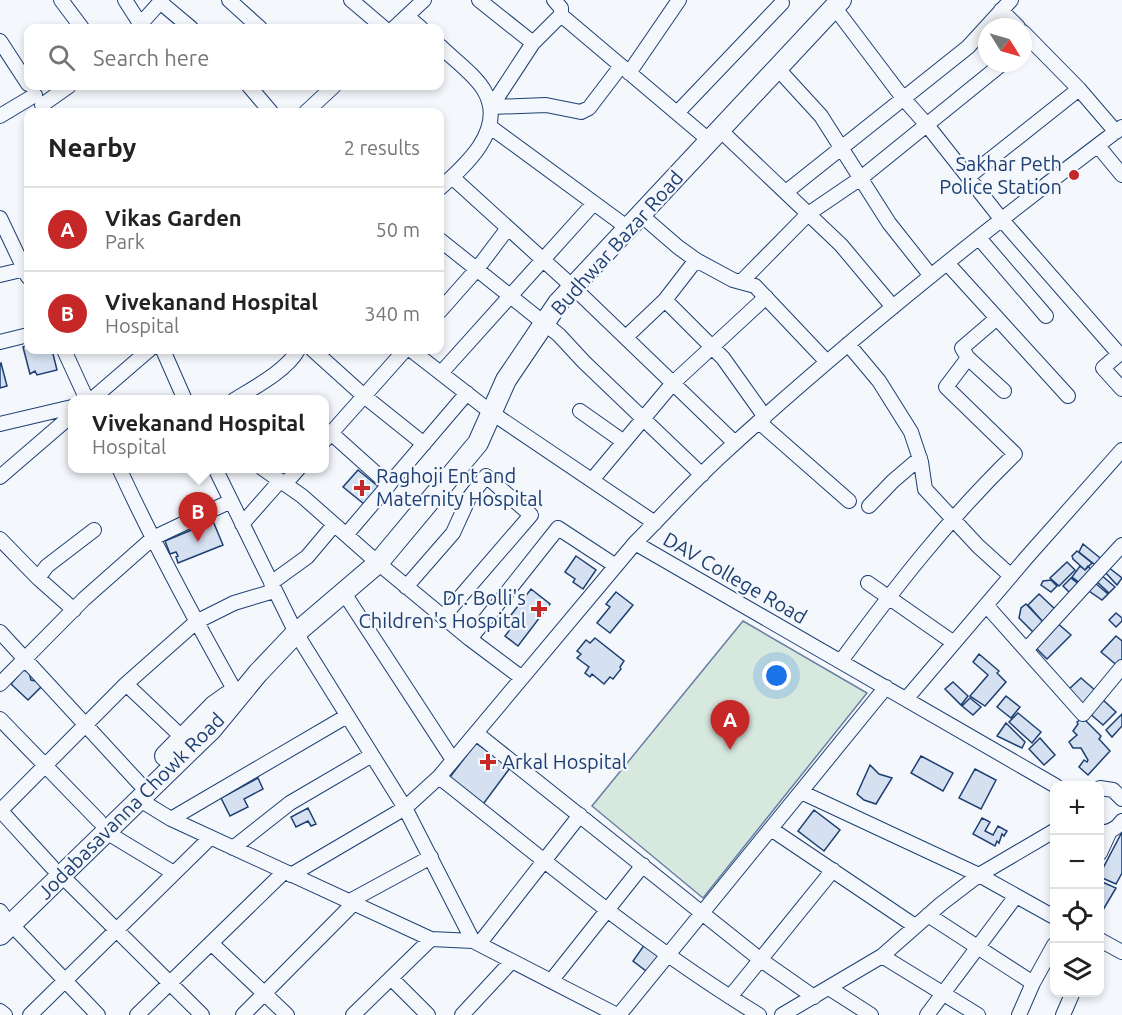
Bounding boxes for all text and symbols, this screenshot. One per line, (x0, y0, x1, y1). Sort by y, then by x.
north arrow (978, 18, 1032, 72)
search box (24, 24, 444, 90)
icon: search (45, 41, 78, 74)
text: Search here (93, 45, 209, 70)
text: Nearby (48, 133, 136, 162)
text: 2 results (344, 136, 420, 159)
place label: Sakhar Peth Police Station (939, 152, 1062, 198)
street label: Budhwar Bazar Road (546, 166, 687, 319)
marker: Sakhar Peth Police Station (1067, 168, 1081, 182)
text: Vikas Garden (105, 205, 242, 230)
text: A (60, 218, 75, 241)
text: 50 m (376, 218, 420, 241)
text: Park (105, 230, 145, 253)
text: Vivekanand Hospital (105, 289, 318, 314)
text: B (61, 302, 74, 325)
text: 340 m (364, 302, 420, 325)
text: Hospital (105, 314, 179, 337)
popup (68, 395, 329, 473)
text: Vivekanand Hospital (92, 410, 305, 435)
text: Hospital (92, 435, 166, 458)
place label: Raghoji Ent and Maternity Hospital (376, 464, 543, 510)
marker: Raghoji Ent and Maternity Hospital (353, 479, 371, 497)
pin: B (178, 492, 218, 542)
street label: DAV College Road (659, 527, 811, 628)
place label: Dr. Bolli's Children's Hospital (359, 586, 526, 632)
marker: Dr. Bolli's Children's Hospital (530, 600, 548, 618)
your location (762, 661, 791, 690)
pin: A (710, 700, 750, 750)
street label: Jodabasavanna Chowk Road (33, 708, 229, 904)
place label: Arkal Hospital (502, 750, 627, 773)
marker: Arkal Hospital (479, 753, 497, 771)
map controls (1050, 781, 1104, 997)
button: + (1050, 781, 1104, 835)
button: − (1050, 835, 1104, 889)
button: locate (1050, 889, 1104, 943)
button: layers (1050, 943, 1104, 997)

